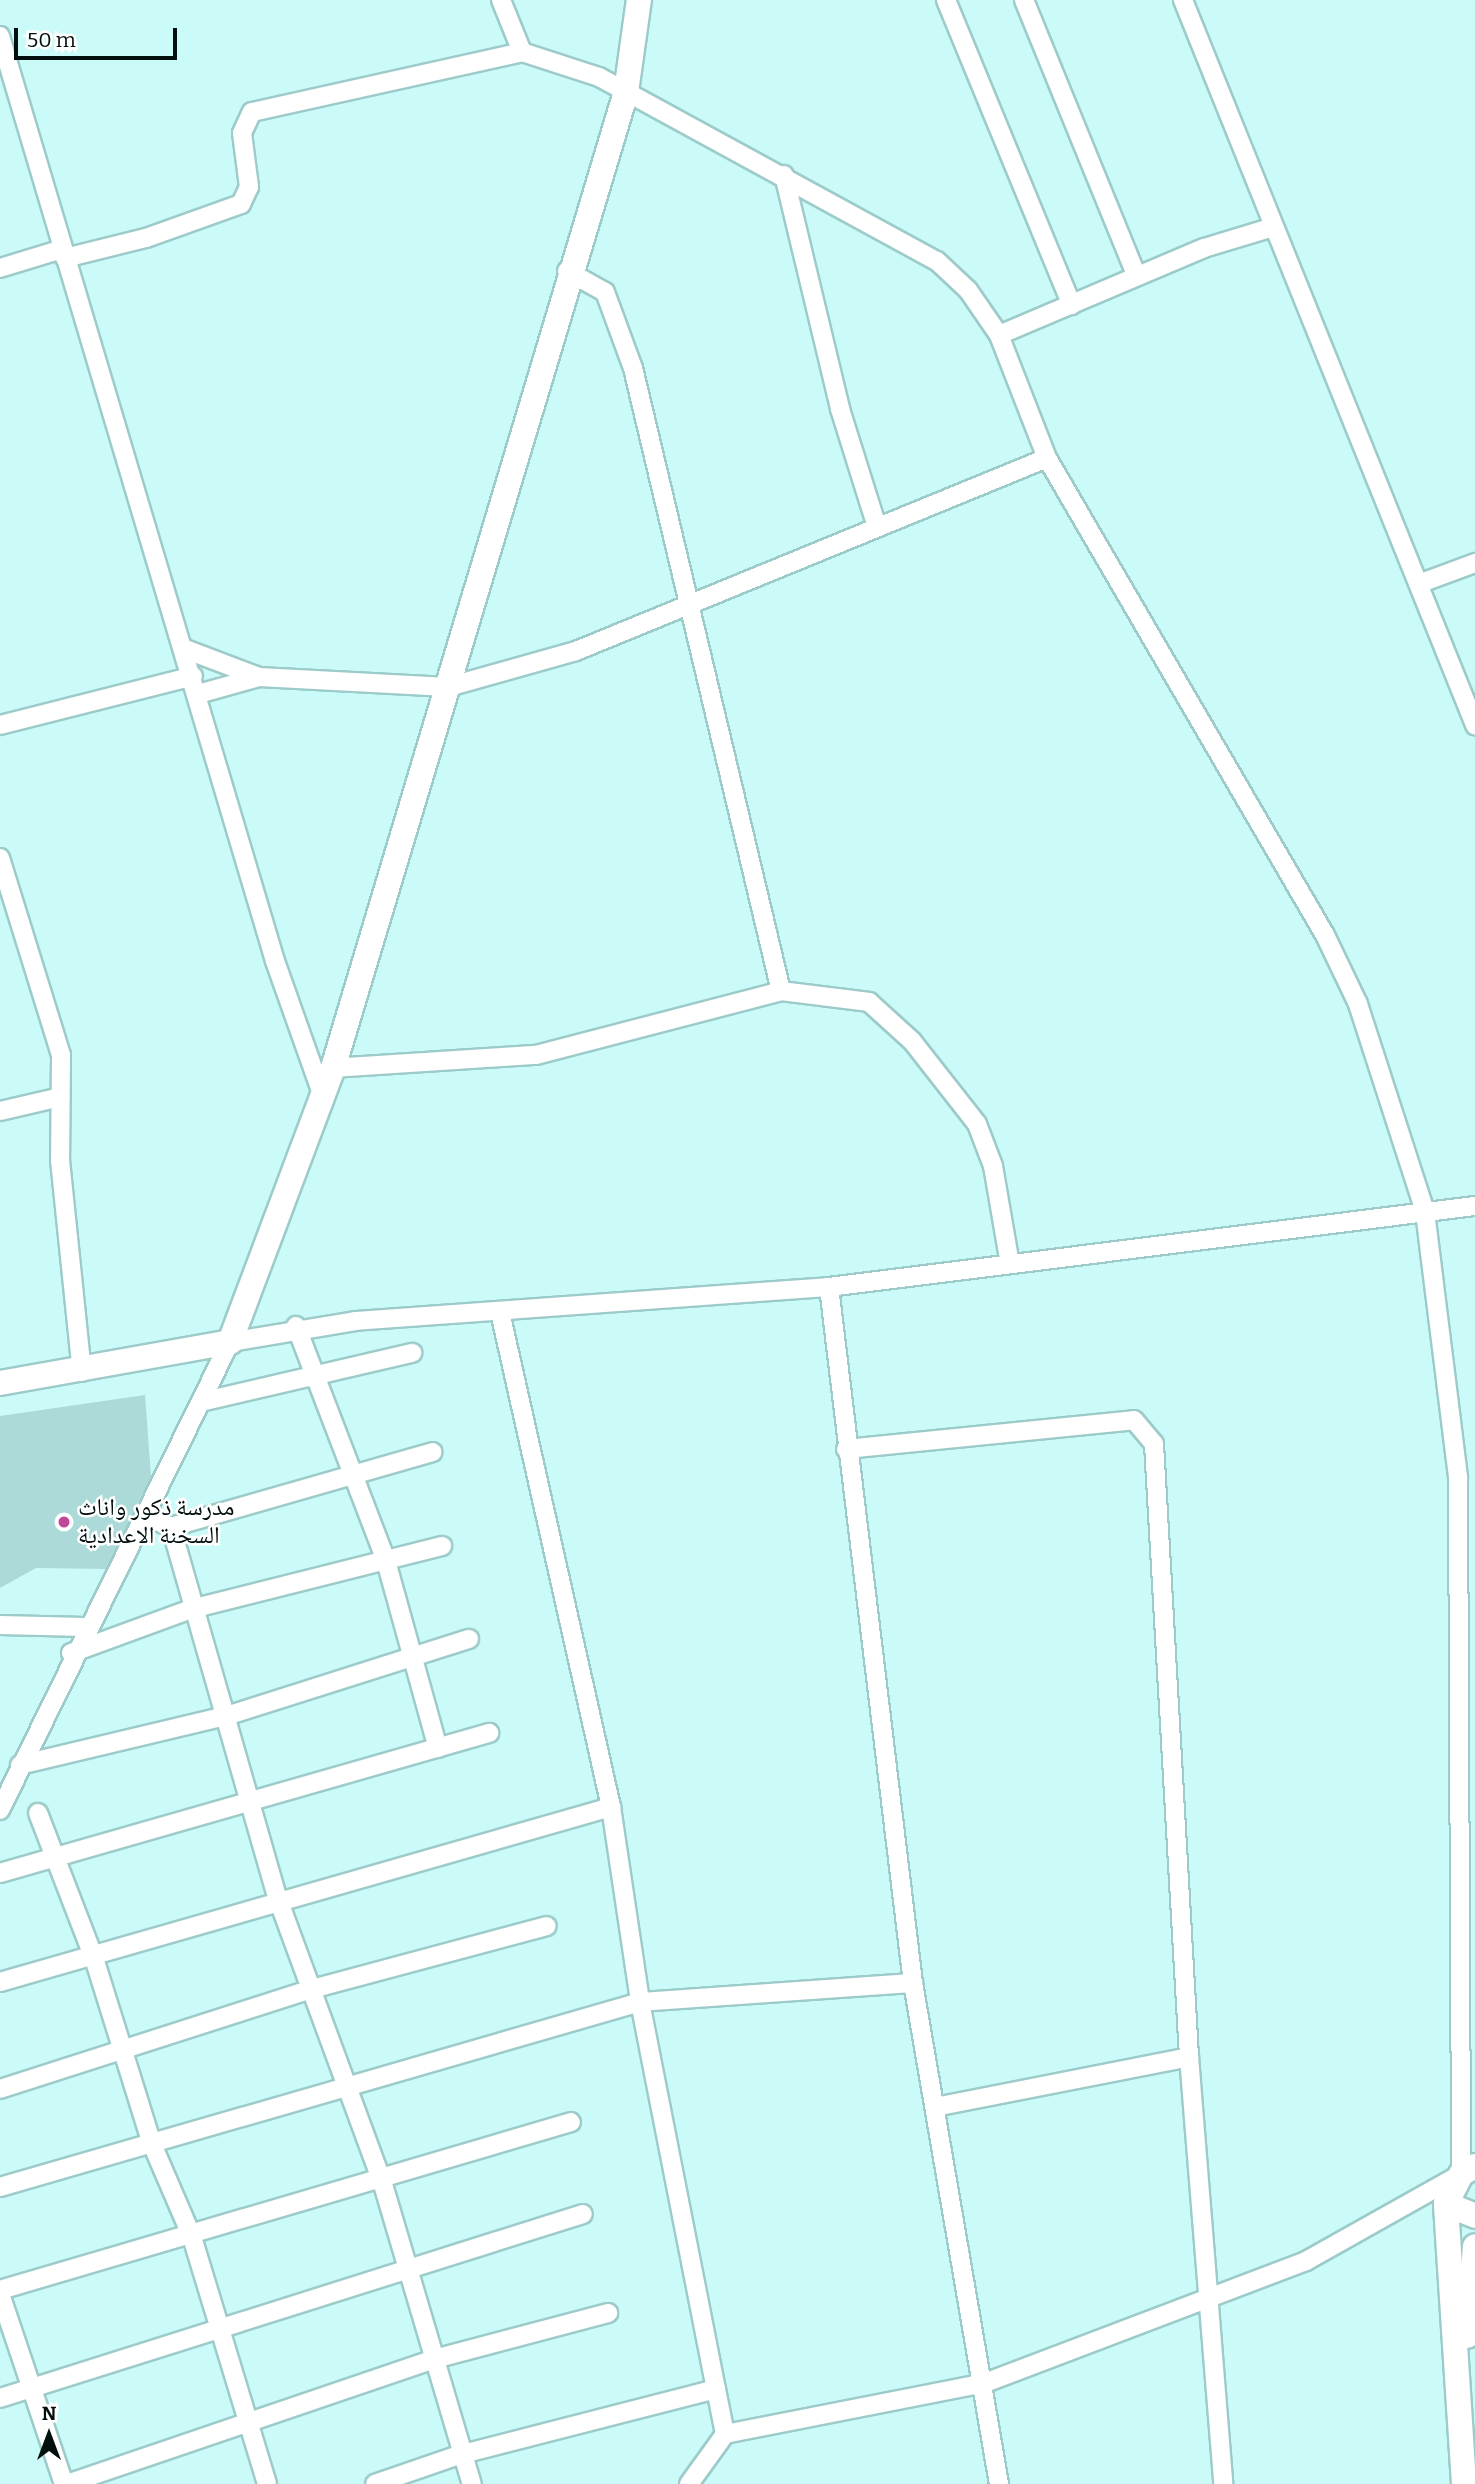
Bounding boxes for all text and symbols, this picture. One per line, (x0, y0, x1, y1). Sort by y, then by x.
scale bar (18, 14, 180, 58)
text: 50 m (27, 27, 76, 53)
place label: مدرسة ذكور واناث السخنة الاعدادية (78, 1494, 234, 1550)
marker: مدرسة ذكور واناث السخنة الاعدادية (56, 1514, 72, 1530)
north arrow (14, 2400, 84, 2470)
text: N (42, 2402, 56, 2425)

